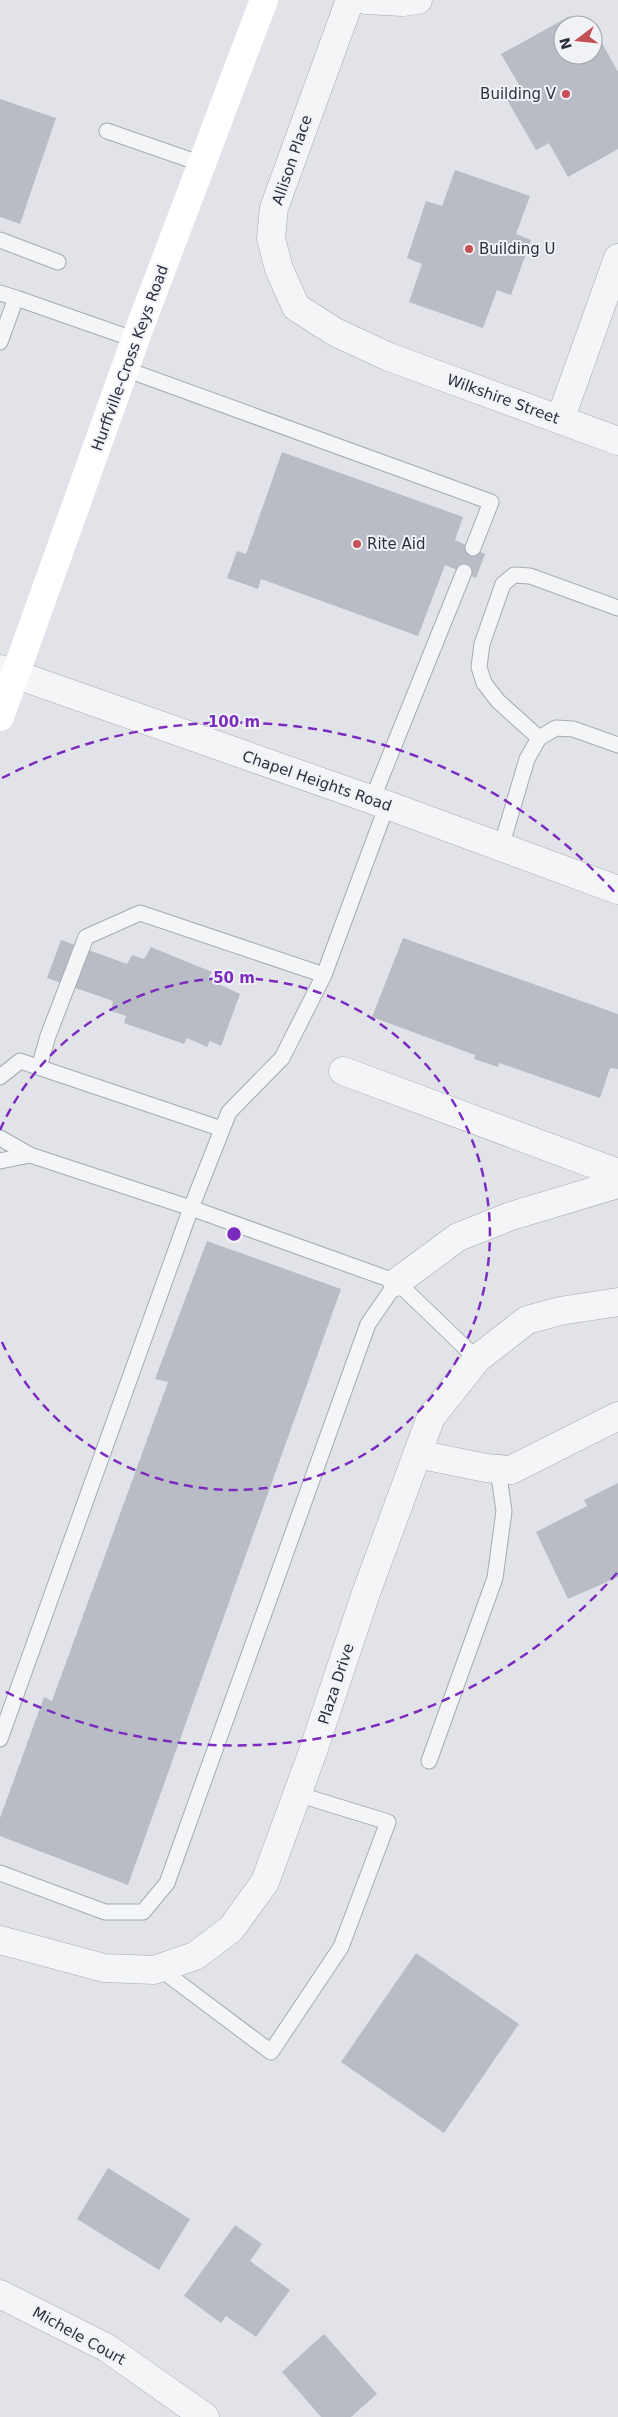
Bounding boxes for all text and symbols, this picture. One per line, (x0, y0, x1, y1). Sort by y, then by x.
north arrow (553, 15, 603, 65)
text: N (556, 36, 575, 51)
place label: Building V (480, 85, 557, 103)
marker: Building V (560, 88, 572, 100)
street label: Allison Place (268, 113, 316, 207)
place label: Building U (479, 240, 556, 258)
marker: Building U (463, 243, 475, 255)
street label: Hurffville-Cross Keys Road (88, 263, 172, 453)
street label: Wilkshire Street (444, 370, 562, 428)
place label: Rite Aid (367, 535, 425, 553)
marker: Rite Aid (351, 538, 363, 550)
text: 100 m (208, 713, 260, 731)
street label: Chapel Heights Road (240, 747, 394, 815)
text: 50 m (213, 969, 255, 987)
centre of rings (225, 1225, 243, 1243)
street label: Plaza Drive (314, 1641, 358, 1727)
street label: Michele Court (29, 2303, 129, 2369)

